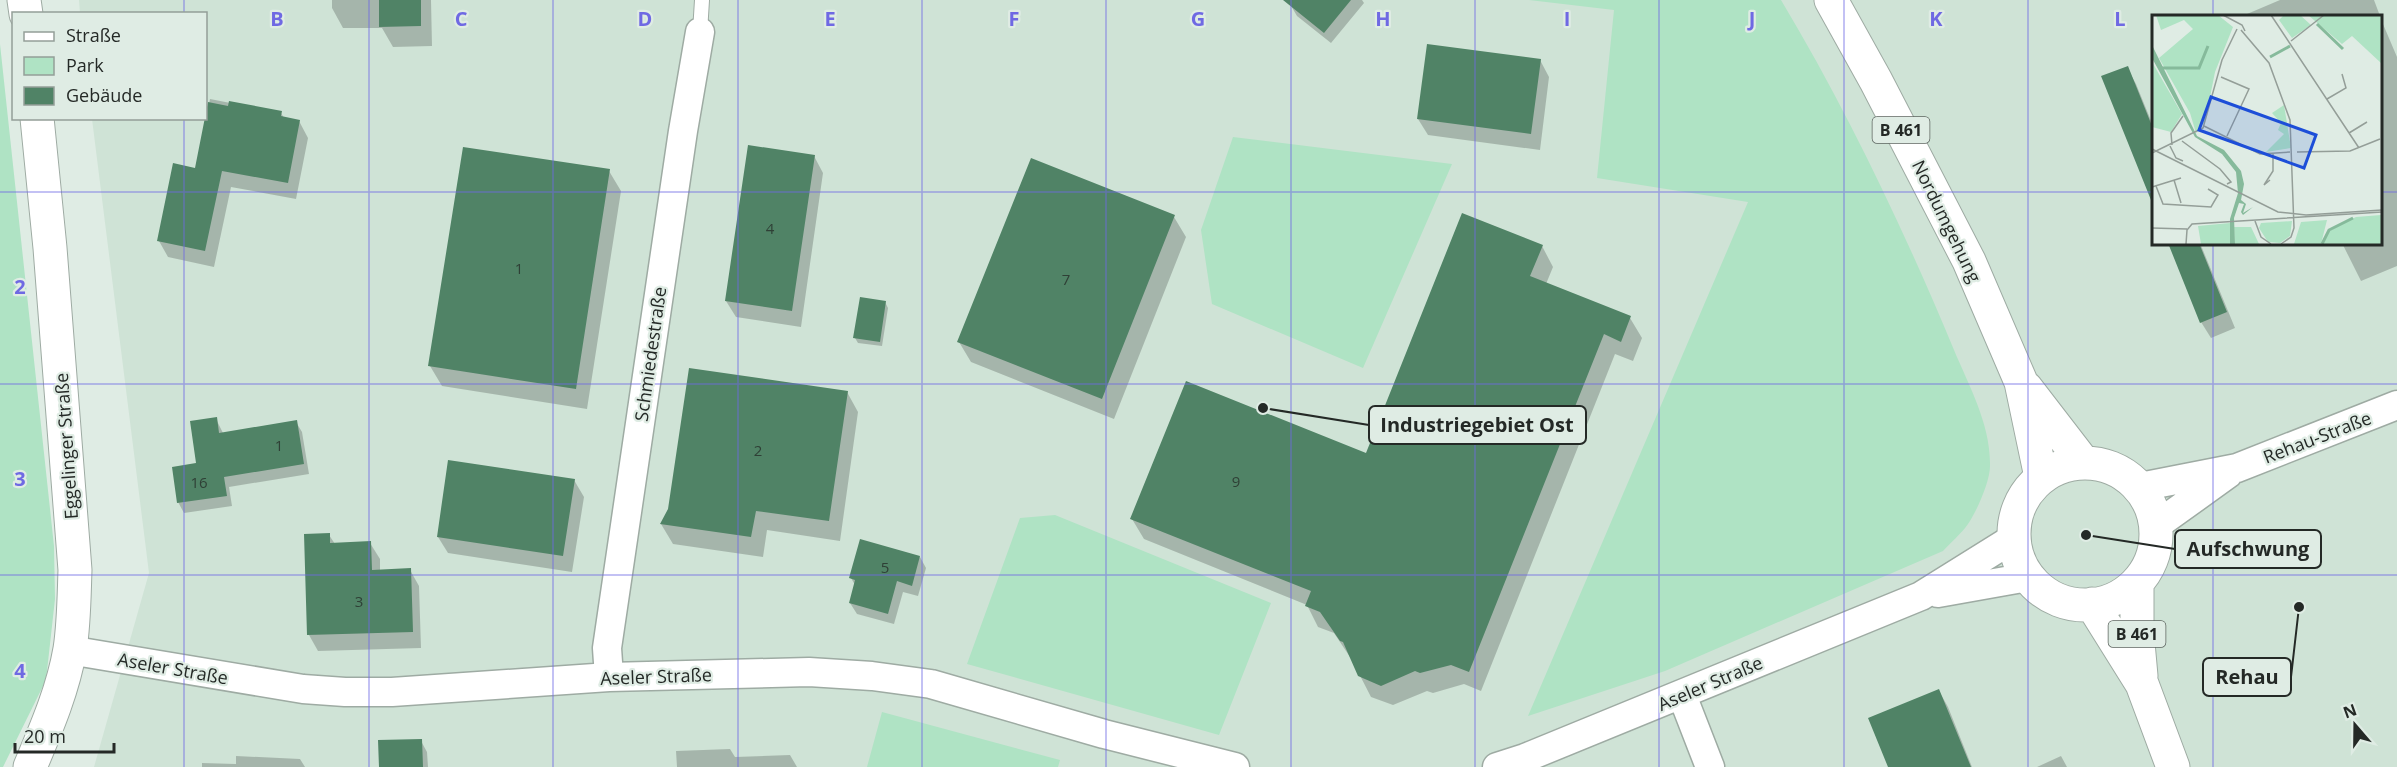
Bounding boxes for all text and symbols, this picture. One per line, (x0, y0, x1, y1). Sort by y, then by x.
text: B (270, 5, 284, 32)
text: C (455, 5, 468, 32)
text: D (638, 5, 652, 32)
text: E (824, 5, 836, 32)
text: F (1009, 5, 1019, 32)
text: G (1191, 5, 1205, 32)
text: H (1375, 5, 1391, 32)
text: I (1564, 5, 1570, 32)
text: J (1747, 5, 1755, 32)
text: K (1929, 5, 1943, 32)
text: L (2114, 5, 2126, 32)
legend (12, 12, 207, 120)
inset map (2152, 15, 2382, 244)
text: Straße (66, 23, 121, 47)
text: Park (66, 53, 104, 77)
text: Gebäude (66, 83, 142, 107)
road number: B 461 (1872, 117, 1930, 143)
street label: Nordumgehung (1907, 156, 1987, 286)
house number: 4 (766, 218, 775, 238)
house number: 1 (515, 258, 523, 278)
house number: 7 (1062, 269, 1070, 289)
text: 2 (14, 273, 26, 300)
street label: Schmiedestraße (629, 285, 671, 423)
street label: Eggelinger Straße (49, 372, 83, 520)
street label: Rehau-Straße (2259, 405, 2375, 469)
callout: Industriegebiet Ost (1369, 406, 1586, 444)
text: Industriegebiet Ost (1380, 411, 1574, 438)
house number: 1 (275, 435, 283, 455)
house number: 2 (754, 440, 762, 460)
text: 3 (14, 465, 26, 492)
house number: 9 (1232, 471, 1240, 491)
house number: 16 (190, 472, 208, 492)
callout: Aufschwung (2175, 530, 2321, 568)
text: Aufschwung (2187, 535, 2310, 562)
house number: 5 (881, 557, 889, 577)
house number: 3 (355, 591, 363, 611)
road number: B 461 (2108, 621, 2166, 647)
street label: Aseler Straße (116, 646, 230, 690)
street label: Aseler Straße (1654, 650, 1766, 716)
text: 4 (14, 657, 26, 684)
callout: Rehau (2203, 658, 2291, 696)
street label: Aseler Straße (600, 662, 712, 690)
text: Rehau (2215, 663, 2279, 690)
north arrow (2325, 695, 2385, 755)
text: N (2340, 698, 2360, 723)
scale bar (15, 716, 114, 754)
text: 20 m (24, 724, 66, 748)

